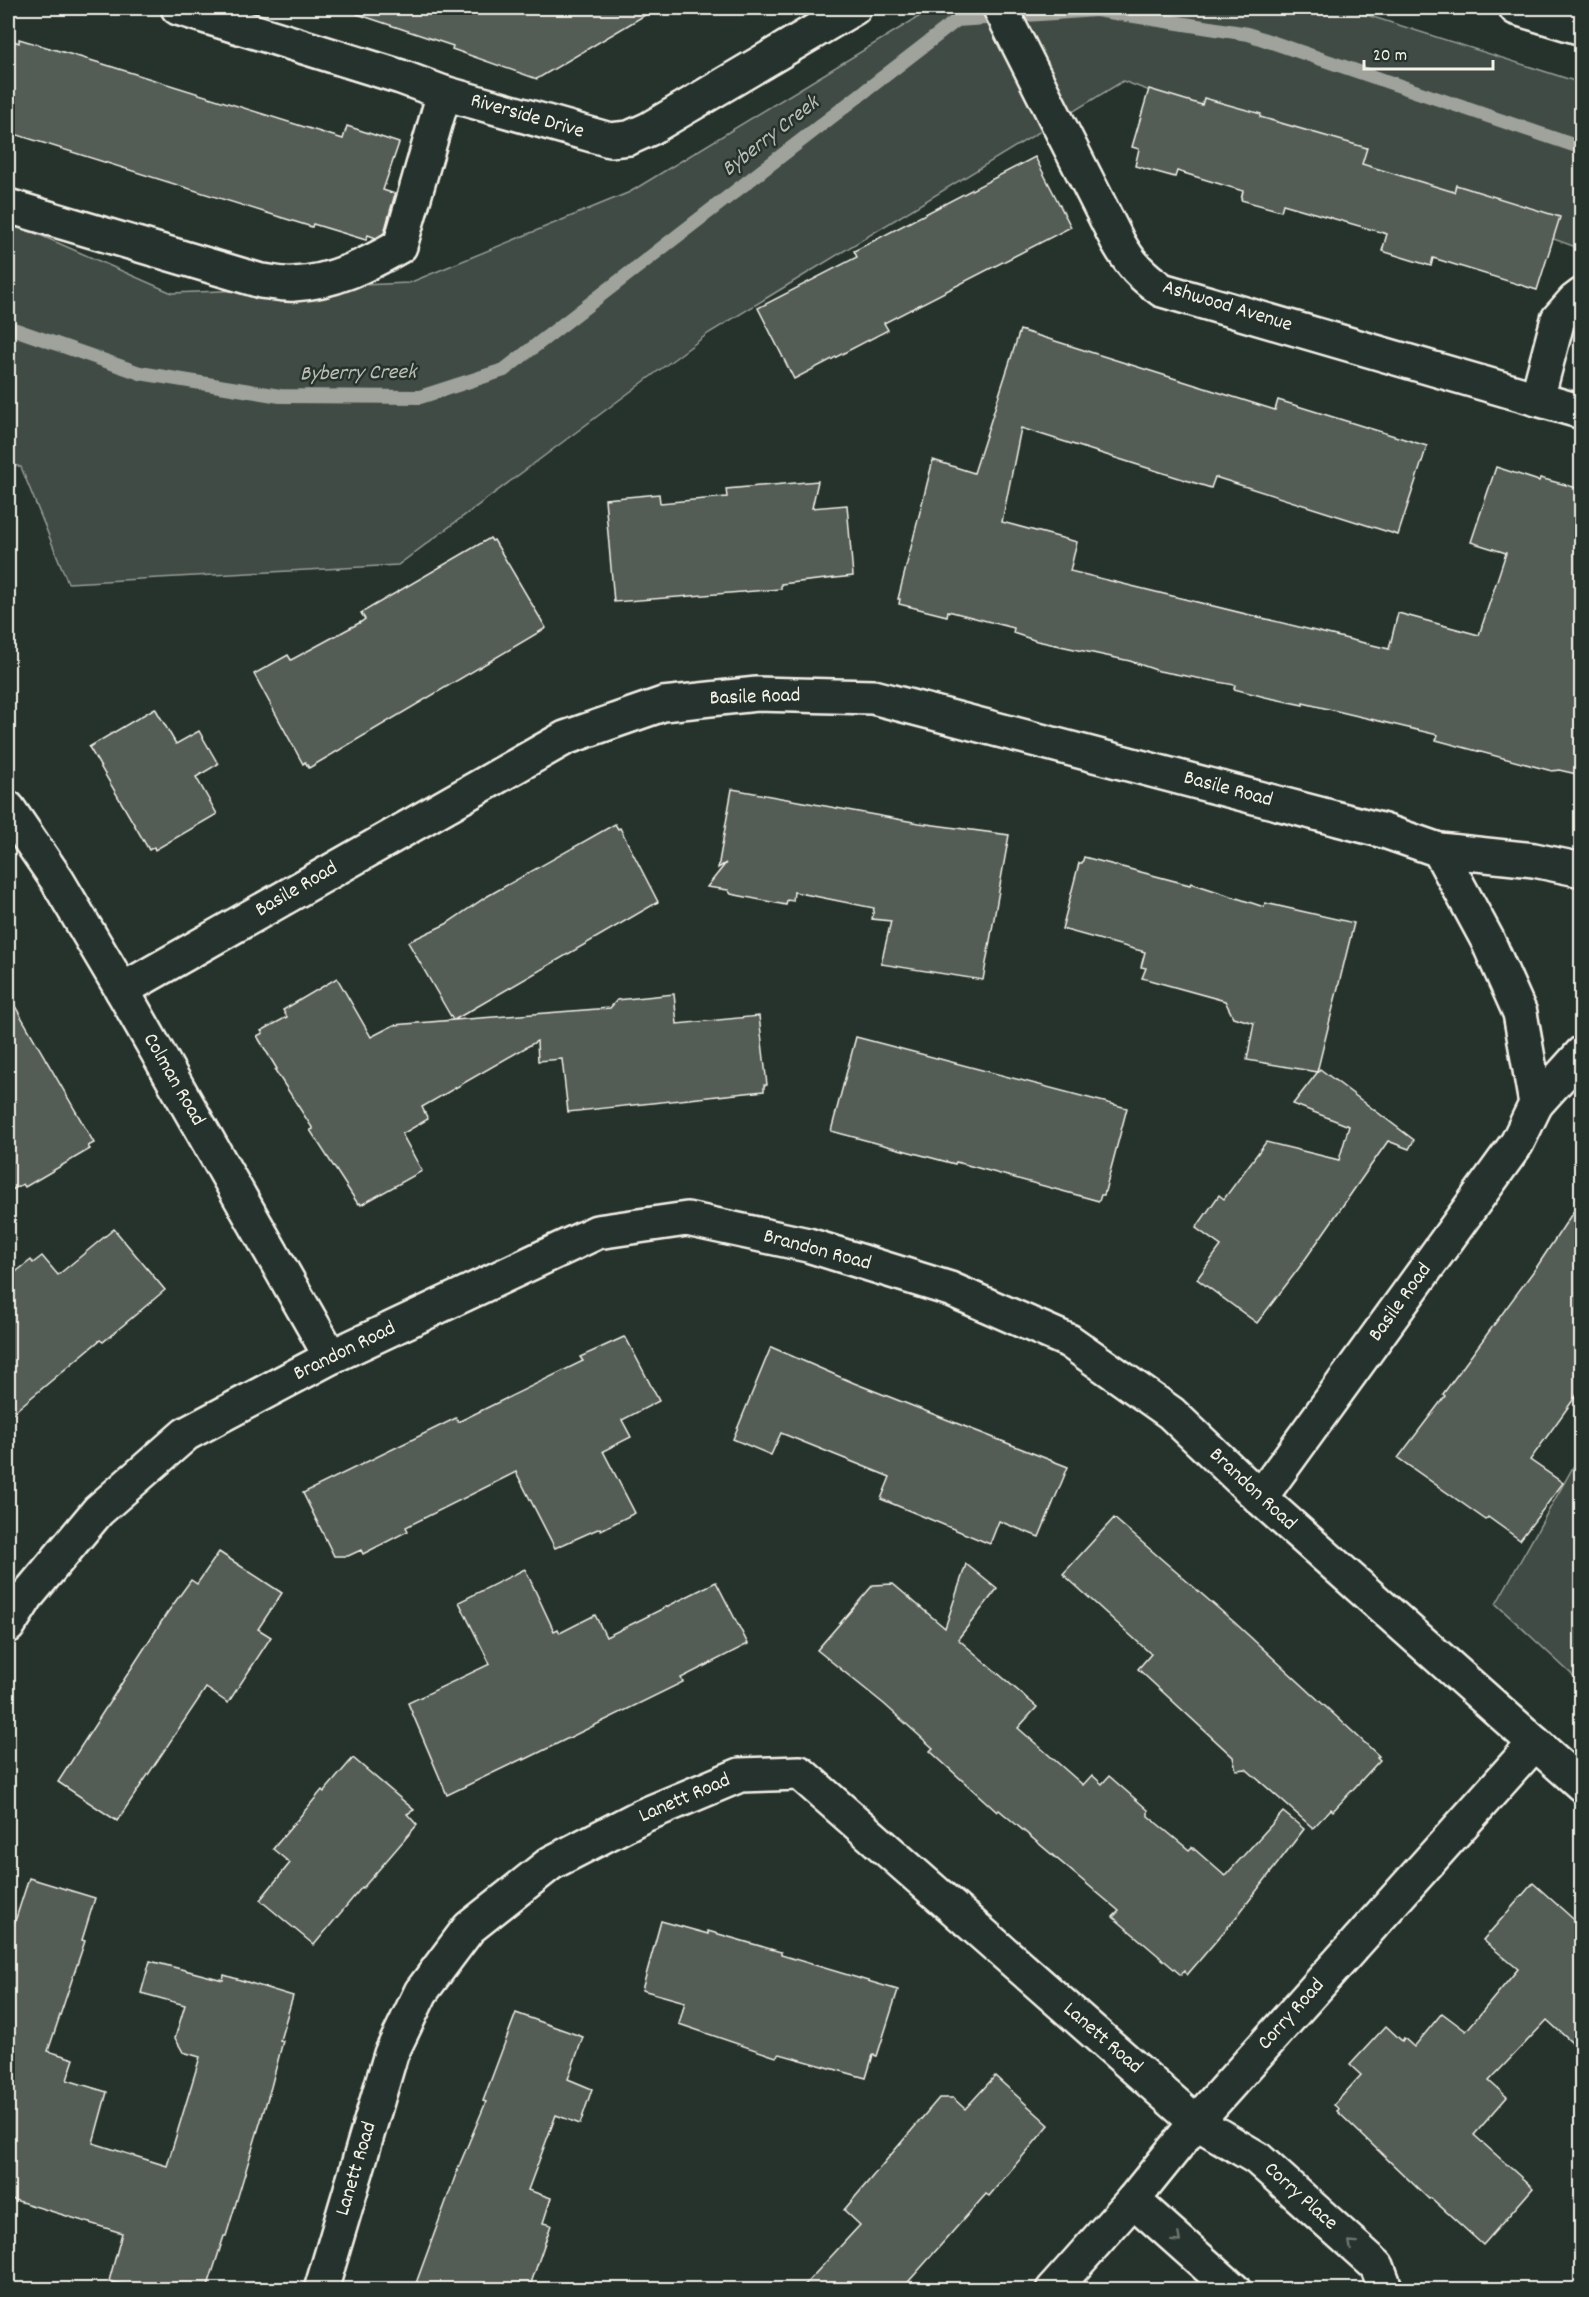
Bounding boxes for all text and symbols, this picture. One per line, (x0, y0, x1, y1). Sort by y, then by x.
scale bar (1364, 33, 1493, 71)
text: 20 m (1373, 44, 1407, 69)
street label: Riverside Drive (467, 86, 587, 148)
water label: Byberry Creek (716, 88, 828, 185)
street label: Ashwood Avenue (1158, 273, 1296, 341)
water label: Byberry Creek (300, 357, 418, 391)
street label: Basile Road (709, 681, 801, 715)
street label: Basile Road (1180, 764, 1276, 816)
street label: Basile Road (250, 854, 344, 926)
street label: Colman Road (134, 1028, 212, 1132)
street label: Brandon Road (760, 1222, 874, 1280)
street label: Basile Road (1362, 1257, 1440, 1349)
street label: Brandon Road (289, 1314, 401, 1390)
street label: Brandon Road (1201, 1441, 1303, 1539)
street label: Lanett Road (635, 1766, 735, 1832)
street label: Corry Road (1251, 1972, 1333, 2058)
street label: Lanett Road (1056, 1996, 1148, 2082)
street label: Lanett Road (328, 2118, 386, 2220)
street label: Corry Place (1256, 2156, 1344, 2238)
one-way arrow (1170, 2232, 1180, 2243)
one-way arrow (1348, 2240, 1359, 2251)

